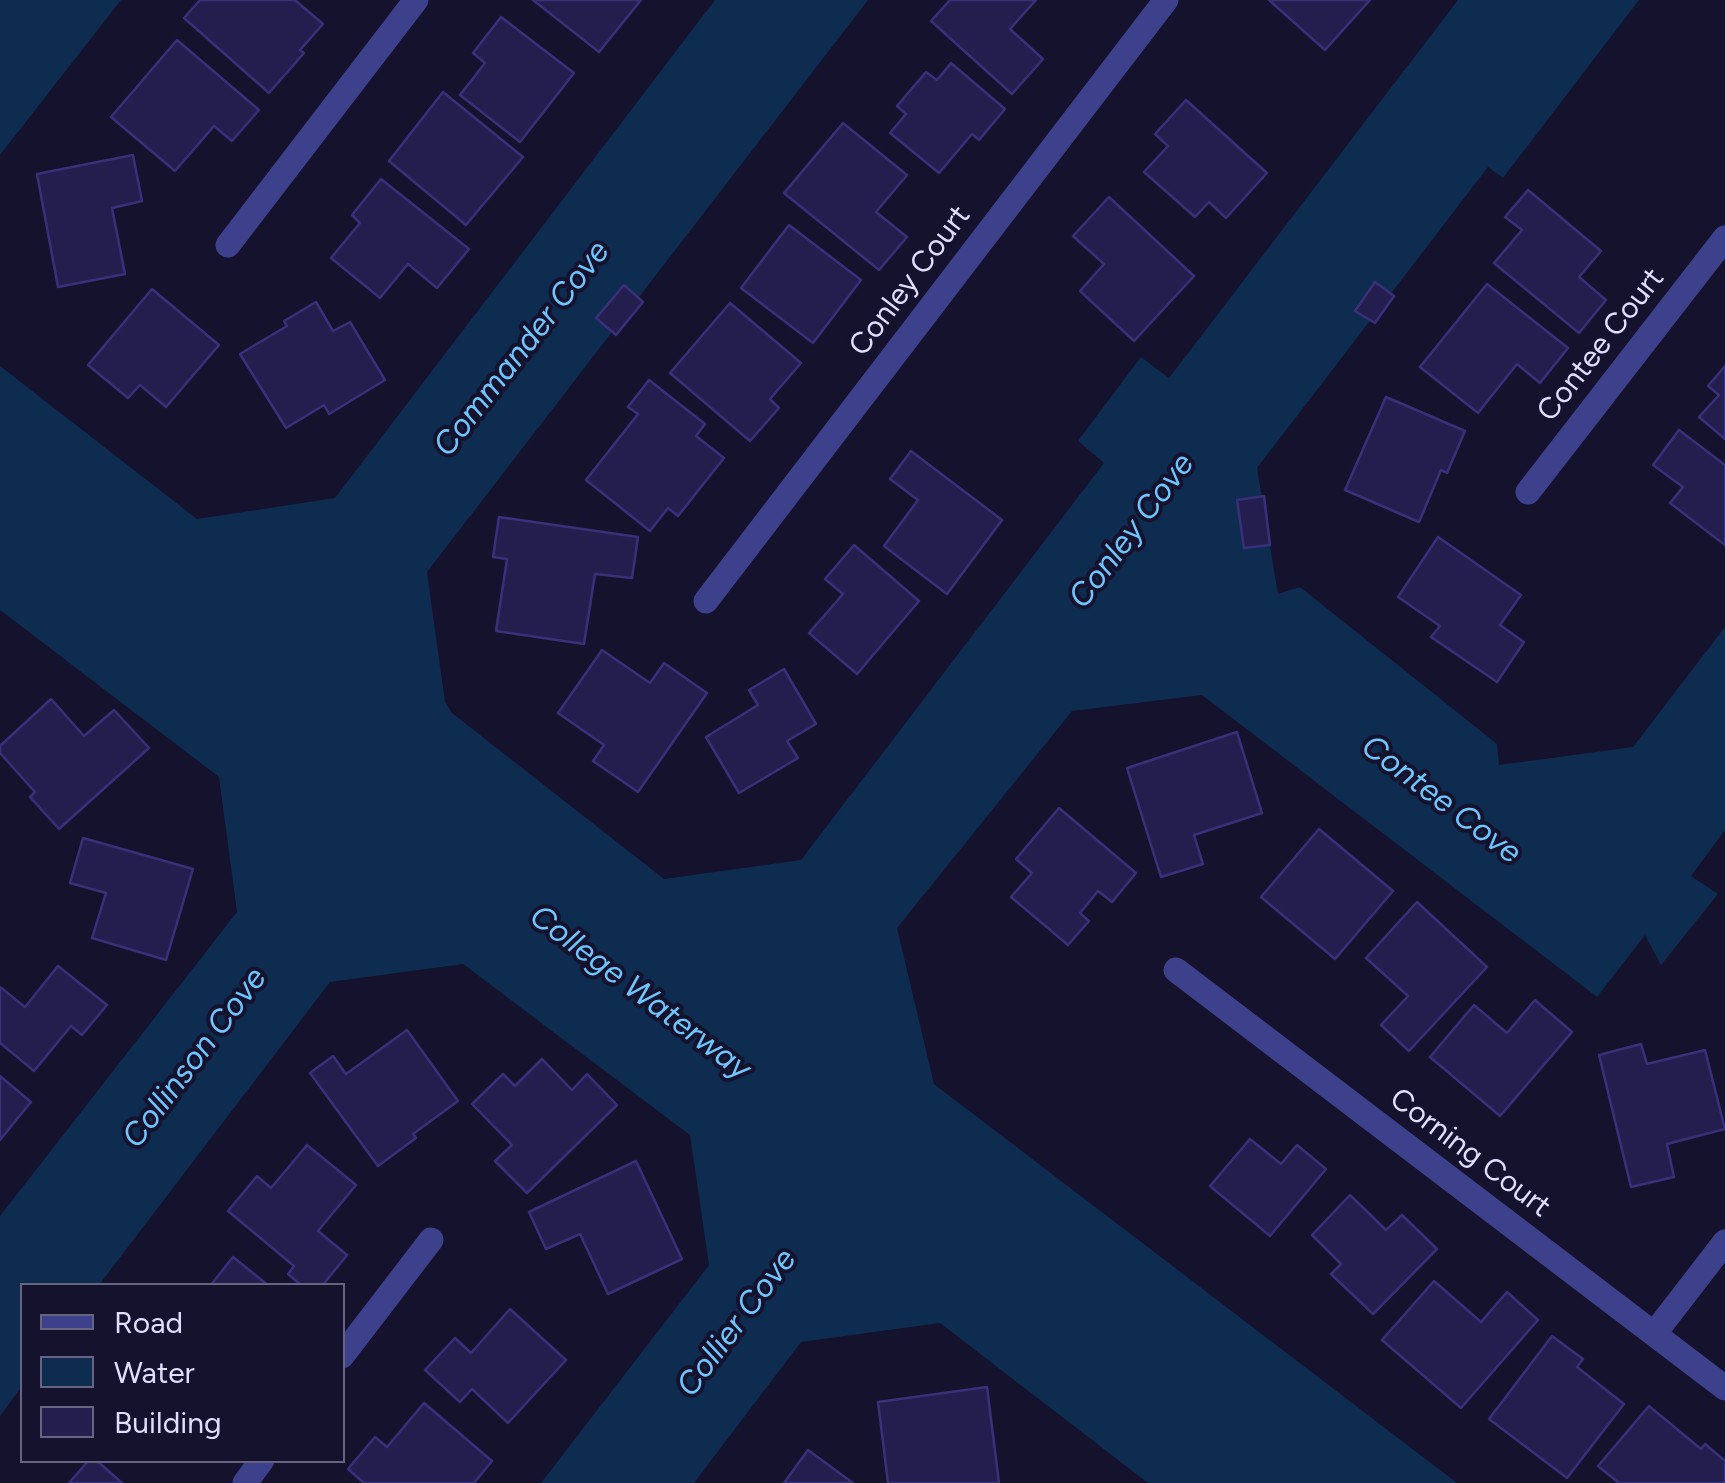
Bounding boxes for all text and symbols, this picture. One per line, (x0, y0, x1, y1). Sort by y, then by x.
street label: Conley Court (842, 199, 978, 363)
water label: Commander Cove (426, 234, 618, 464)
street label: Contee Court (1530, 261, 1672, 429)
water label: Conley Cove (1061, 446, 1203, 616)
water label: Contee Cove (1354, 728, 1528, 872)
water label: College Waterway (522, 897, 758, 1089)
water label: Collinson Cove (115, 960, 275, 1156)
street label: Corning Court (1383, 1081, 1557, 1225)
water label: Collier Cove (669, 1242, 805, 1404)
legend (20, 1283, 345, 1463)
text: Road (114, 1304, 183, 1341)
text: Water (114, 1354, 195, 1391)
text: Building (114, 1404, 222, 1441)

